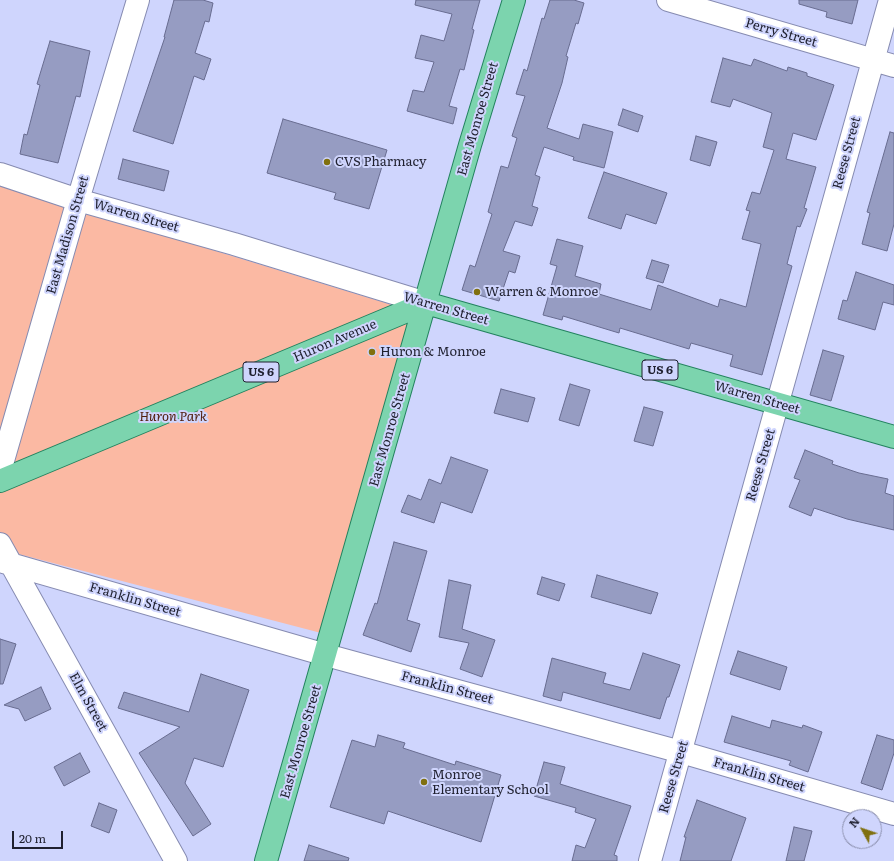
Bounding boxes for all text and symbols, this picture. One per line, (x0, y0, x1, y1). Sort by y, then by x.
street label: Perry Street (743, 15, 819, 51)
street label: East Monroe Street (454, 60, 502, 178)
street label: Reese Street (830, 115, 864, 191)
place label: CVS Pharmacy (335, 154, 426, 170)
marker: CVS Pharmacy (322, 157, 332, 167)
street label: East Madison Street (44, 174, 92, 296)
street label: Warren Street (92, 196, 180, 236)
place label: Warren & Monroe (485, 284, 598, 300)
marker: Warren & Monroe (472, 287, 482, 297)
street label: Warren Street (402, 289, 490, 329)
street label: Huron Avenue (291, 316, 379, 366)
place label: Huron & Monroe (380, 344, 486, 360)
marker: Huron & Monroe (367, 347, 377, 357)
road number: US 6 (642, 360, 678, 380)
road number: US 6 (243, 362, 279, 382)
street label: East Monroe Street (366, 371, 414, 489)
street label: Warren Street (713, 378, 801, 418)
park label: Huron Park (139, 409, 207, 425)
street label: Reese Street (743, 427, 779, 503)
street label: Franklin Street (87, 579, 183, 621)
street label: Franklin Street (399, 668, 495, 708)
street label: Elm Street (65, 670, 111, 734)
street label: East Monroe Street (277, 683, 325, 801)
street label: Reese Street (656, 739, 692, 815)
street label: Franklin Street (711, 754, 807, 796)
place label: Monroe Elementary School (432, 767, 549, 798)
marker: Monroe Elementary School (419, 777, 429, 787)
north arrow (842, 809, 882, 849)
text: N (844, 813, 863, 831)
scale bar (14, 823, 65, 849)
text: 20 m (19, 829, 46, 847)

